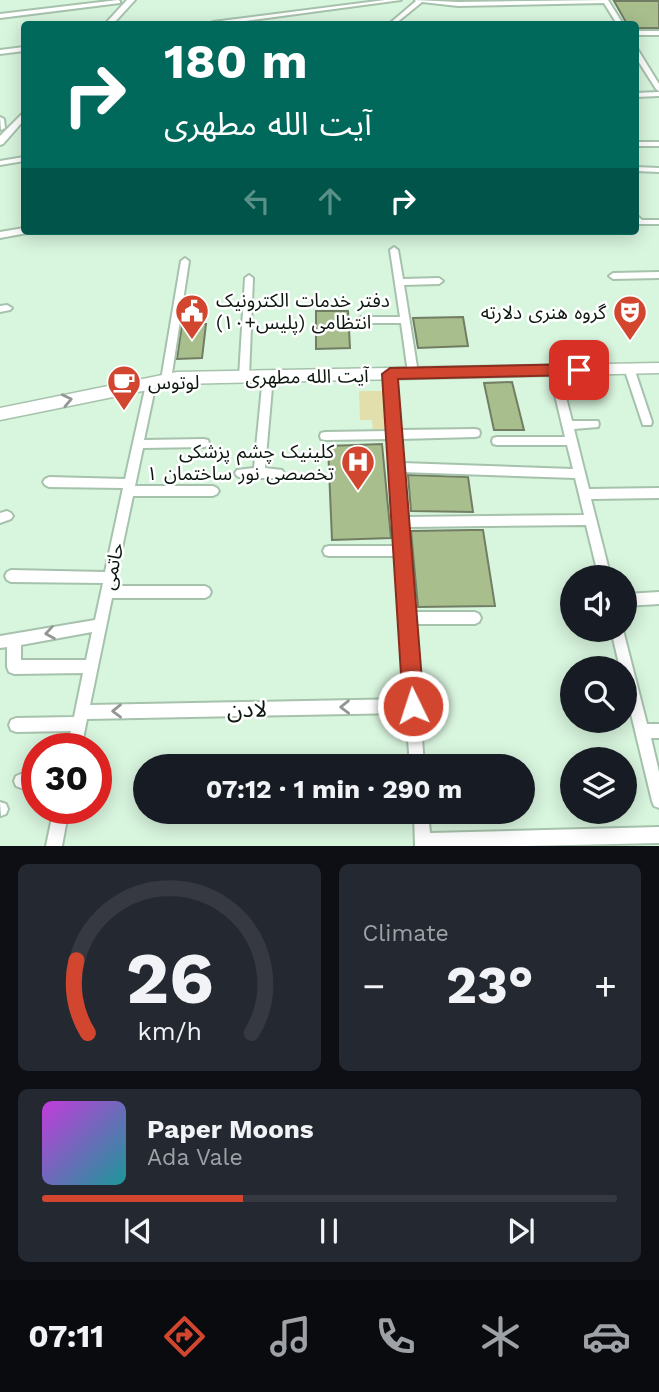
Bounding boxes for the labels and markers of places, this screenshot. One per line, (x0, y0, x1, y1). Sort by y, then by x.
place label: دفتر خدمات الکترونیک انتظامی (پلیس+۱۰) (216, 289, 390, 335)
public building icon: دفتر خدمات الکترونیک انتظامی (پلیس+۱۰) (173, 292, 211, 341)
theatre icon: گروه هنری دلارته (611, 293, 649, 342)
place label: گروه هنری دلارته (481, 301, 607, 324)
pin (549, 340, 609, 400)
cafe icon: لوتوس (105, 363, 143, 412)
place label: لوتوس (148, 371, 200, 394)
place label: کلینیک چشم پزشکی تخصصی نور ساختمان ۱ (147, 440, 335, 485)
hospital icon: کلینیک چشم پزشکی تخصصی نور ساختمان ۱ (339, 443, 377, 492)

